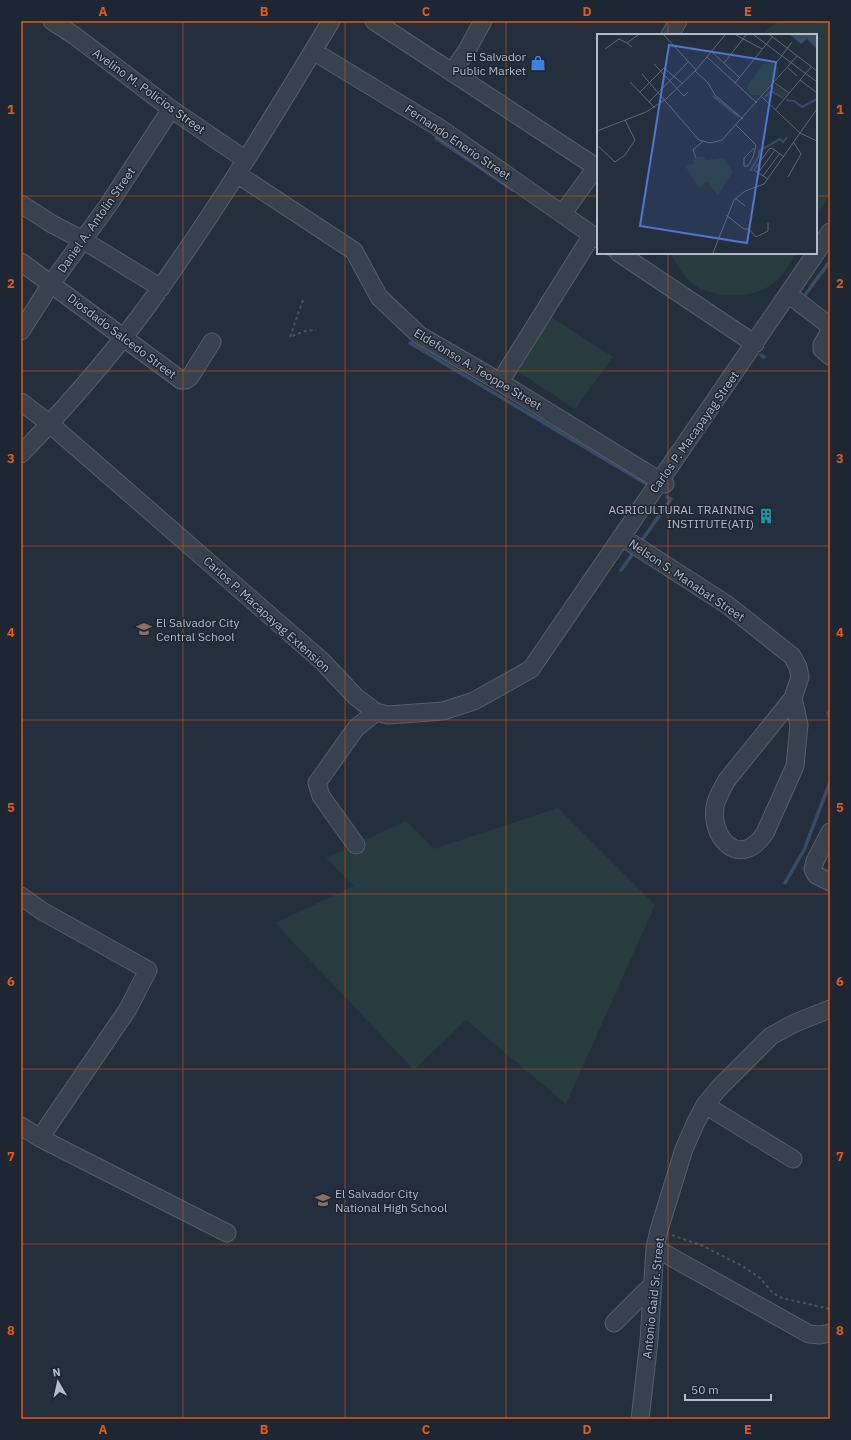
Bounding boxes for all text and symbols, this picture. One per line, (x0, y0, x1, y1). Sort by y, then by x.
text: A (99, 3, 108, 20)
text: B (260, 3, 269, 20)
text: C (422, 3, 431, 20)
text: D (582, 3, 592, 20)
text: E (744, 3, 752, 20)
inset map (597, 34, 817, 254)
street label: Avelino M. Policios Street (90, 45, 208, 137)
place label: El Salvador Public Market (452, 49, 527, 78)
shop icon: El Salvador Public Market (529, 54, 547, 72)
text: 1 (7, 101, 15, 118)
street label: Fernando Enerio Street (402, 101, 514, 183)
text: 1 (836, 101, 844, 118)
street label: Daniel A. Antolin Street (54, 164, 138, 276)
text: 2 (7, 275, 15, 292)
text: 2 (836, 275, 844, 292)
street label: Diosdado Salcedo Street (65, 290, 179, 382)
street label: Eldefonso A. Teoppe Street (411, 325, 545, 413)
street label: Carlos P. Macapayag Street (646, 368, 742, 496)
text: 3 (7, 450, 15, 467)
text: 3 (836, 450, 844, 467)
place label: AGRICULTURAL TRAINING INSTITUTE(ATI) (609, 502, 754, 531)
building icon: AGRICULTURAL TRAINING INSTITUTE(ATI) (757, 507, 775, 525)
street label: Nelson S. Manabat Street (626, 536, 748, 624)
street label: Carlos P. Macapayag Extension (201, 553, 333, 675)
place label: El Salvador City Central School (156, 615, 239, 644)
school or university icon: El Salvador City Central School (135, 620, 153, 638)
text: 4 (7, 624, 15, 641)
text: 4 (836, 624, 844, 641)
text: 5 (7, 799, 15, 816)
text: 5 (836, 799, 844, 816)
text: 6 (7, 973, 15, 990)
text: 6 (836, 973, 844, 990)
text: 7 (7, 1148, 15, 1165)
text: 7 (836, 1148, 844, 1165)
place label: El Salvador City National High School (335, 1186, 447, 1215)
school or university icon: El Salvador City National High School (314, 1191, 332, 1209)
street label: Antonio Gaid Sr. Street (639, 1237, 667, 1359)
text: 8 (7, 1322, 15, 1339)
text: 8 (836, 1322, 844, 1339)
north arrow (38, 1362, 78, 1402)
text: N (51, 1365, 61, 1380)
scale bar (685, 1376, 771, 1402)
text: 50 m (691, 1382, 719, 1397)
text: A (99, 1421, 108, 1438)
text: B (260, 1421, 269, 1438)
text: C (422, 1421, 431, 1438)
text: D (582, 1421, 592, 1438)
text: E (744, 1421, 752, 1438)

